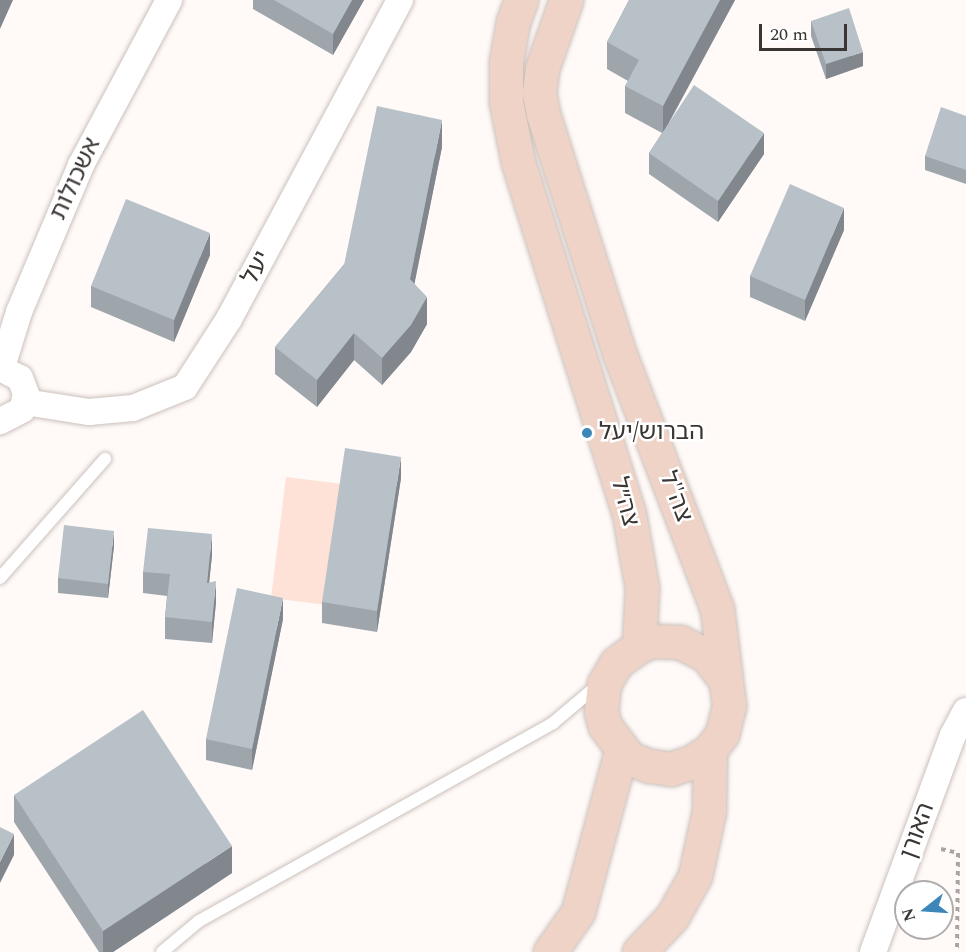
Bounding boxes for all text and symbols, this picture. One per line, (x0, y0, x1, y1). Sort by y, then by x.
scale bar (762, 12, 850, 50)
text: 20 m (770, 21, 808, 48)
street label: אשכולות (44, 133, 108, 225)
street label: יעל (236, 246, 278, 290)
place label: הברוש/יעל (599, 419, 704, 447)
marker: הברוש/יעל (580, 426, 594, 440)
street label: צה"ל (652, 468, 698, 526)
street label: צה״ל (604, 474, 644, 530)
street label: האורן (895, 799, 941, 863)
north arrow (894, 880, 954, 940)
text: N (895, 905, 922, 924)

